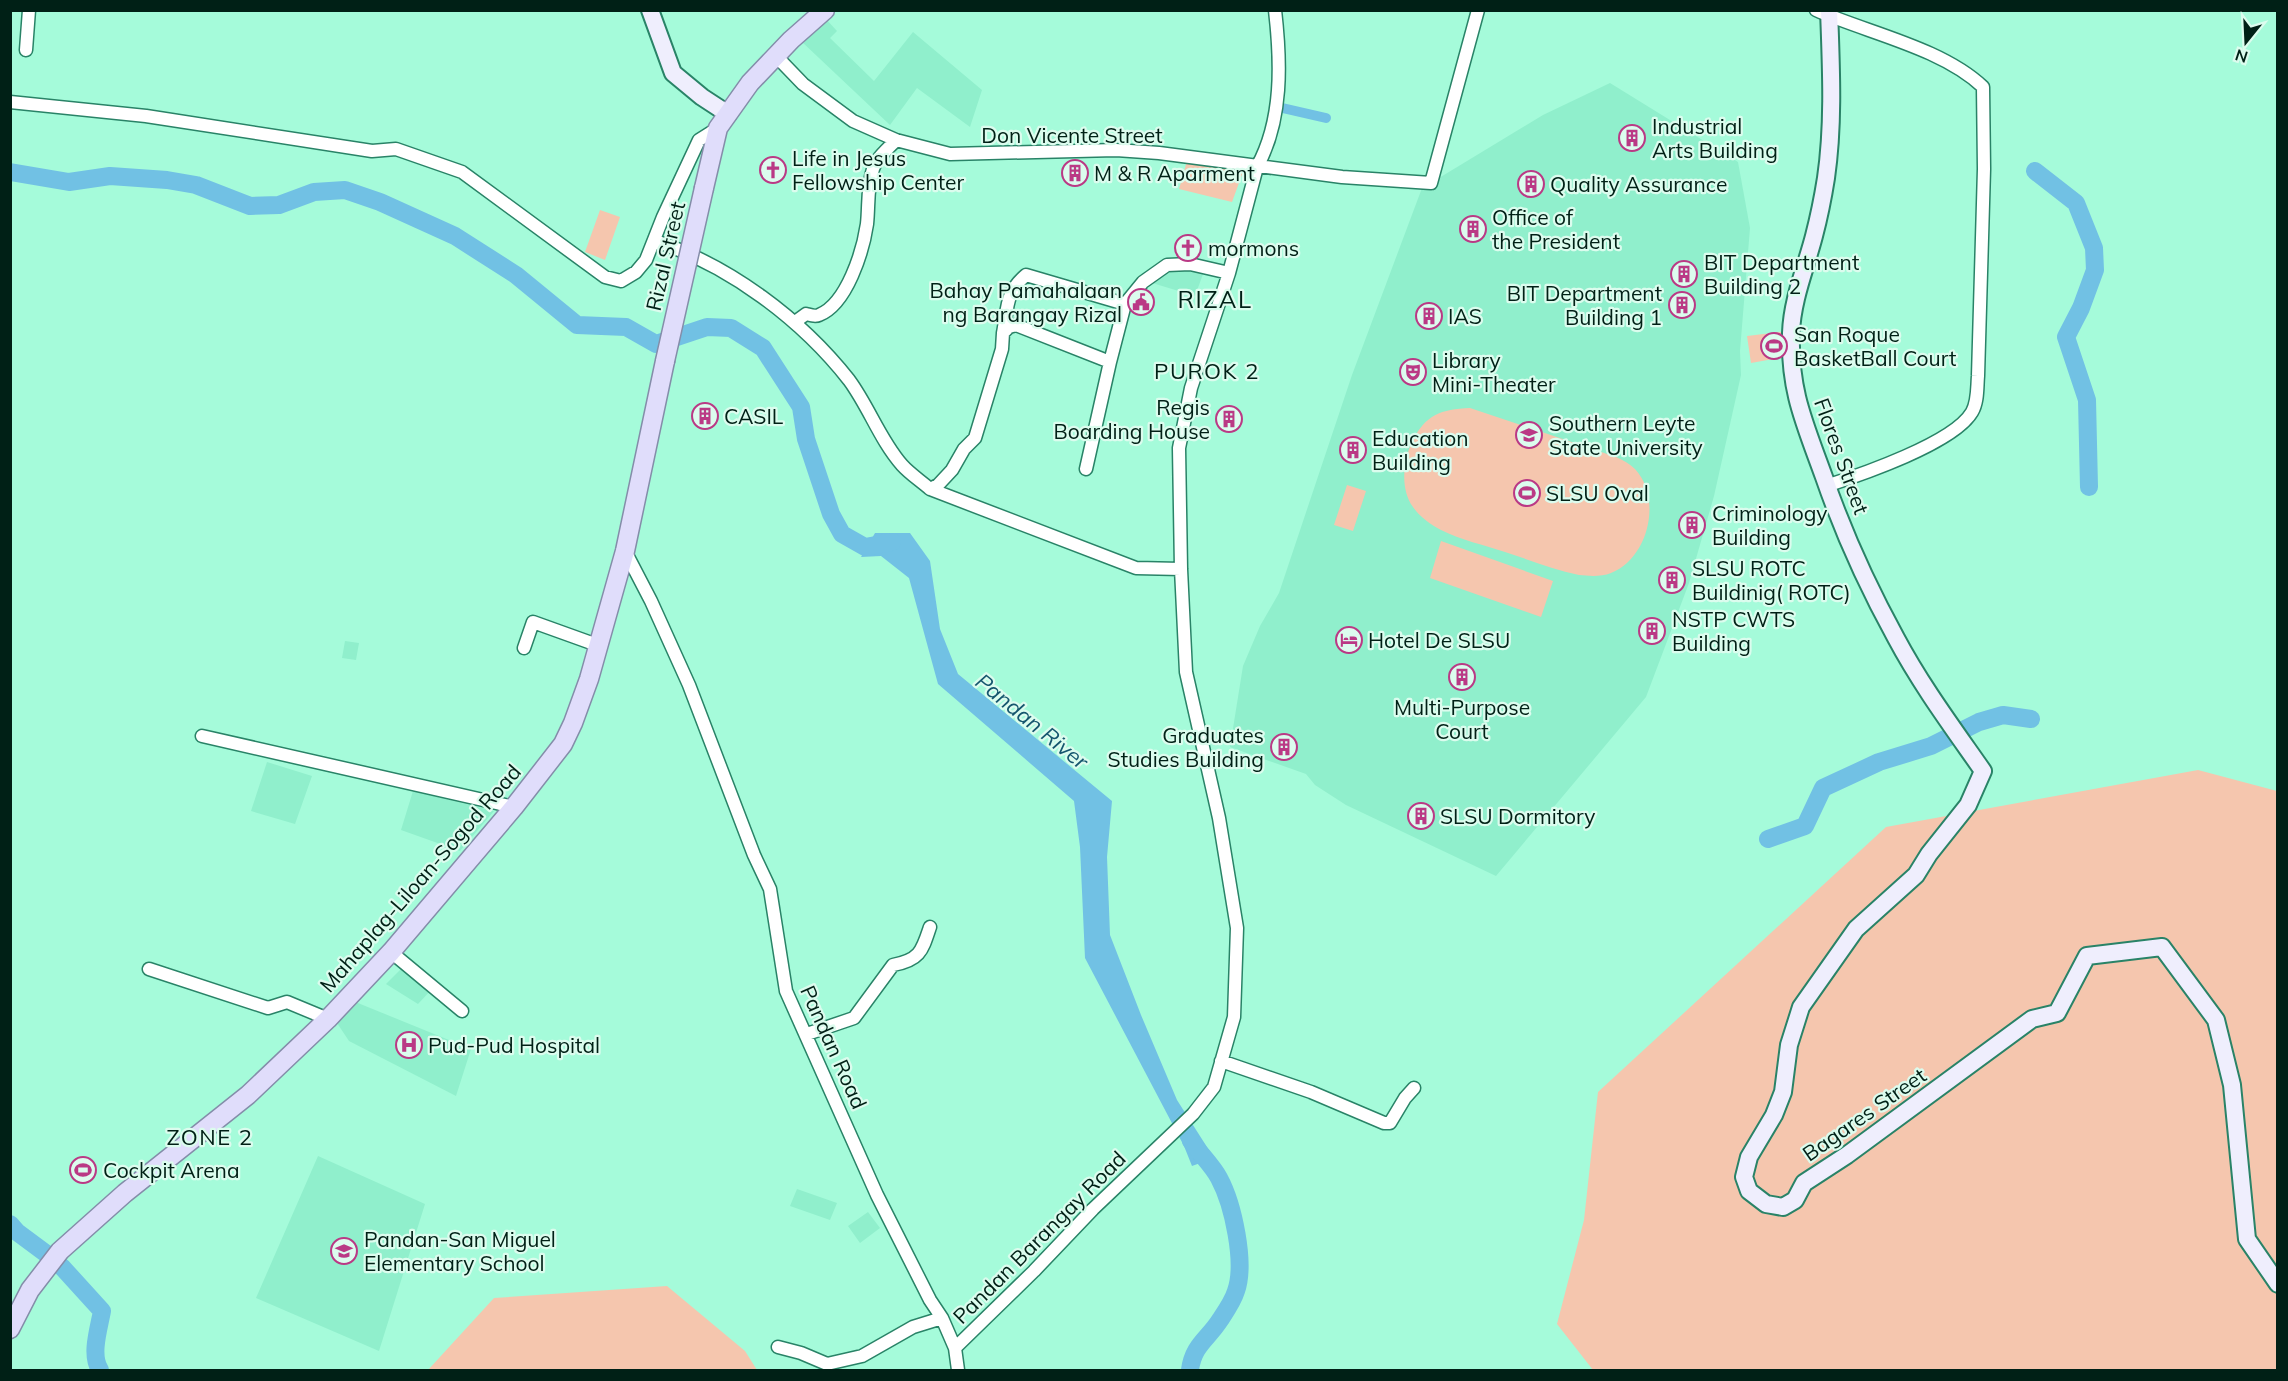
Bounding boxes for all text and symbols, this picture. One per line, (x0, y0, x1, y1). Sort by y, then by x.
north arrow (2216, 12, 2276, 72)
text: N (2233, 45, 2250, 68)
place label: Industrial Arts Building (1652, 113, 1778, 163)
street label: Don Vicente Street (981, 122, 1163, 148)
building icon: Industrial Arts Building (1617, 123, 1647, 153)
place label: Life in Jesus Fellowship Center (792, 145, 965, 195)
church icon: Life in Jesus Fellowship Center (758, 155, 788, 185)
building icon: M & R Aparment (1060, 158, 1090, 188)
place label: M & R Aparment (1094, 160, 1255, 186)
building icon: Quality Assurance (1516, 169, 1546, 199)
place label: Quality Assurance (1550, 171, 1727, 197)
street label: Rizal Street (640, 199, 690, 313)
place label: Office of the President (1492, 204, 1620, 254)
building icon: Office of the President (1458, 214, 1488, 244)
church icon: mormons (1173, 233, 1203, 263)
place label: mormons (1208, 235, 1299, 261)
place label: BIT Department Building 2 (1704, 249, 1859, 299)
building icon: BIT Department Building 2 (1669, 259, 1699, 289)
place label: Bahay Pamahalaan ng Barangay Rizal (929, 277, 1122, 327)
place label: BIT Department Building 1 (1507, 280, 1662, 330)
district label: RIZAL (1177, 284, 1253, 314)
public building icon: Bahay Pamahalaan ng Barangay Rizal (1126, 287, 1156, 317)
building icon: BIT Department Building 1 (1667, 290, 1697, 320)
building icon: IAS (1414, 301, 1444, 331)
place label: IAS (1448, 303, 1482, 329)
place label: San Roque BasketBall Court (1794, 321, 1956, 371)
sports icon: San Roque BasketBall Court (1759, 331, 1789, 361)
place label: Library Mini-Theater (1432, 347, 1556, 397)
district label: PUROK 2 (1154, 357, 1260, 385)
theatre icon: Library Mini-Theater (1398, 357, 1428, 387)
place label: Regis Boarding House (1054, 394, 1210, 444)
street label: Flores Street (1809, 394, 1875, 518)
building icon: CASIL (690, 401, 720, 431)
place label: CASIL (724, 403, 784, 429)
building icon: Regis Boarding House (1214, 404, 1244, 434)
place label: Southern Leyte State University (1549, 410, 1703, 460)
school or university icon: Southern Leyte State University (1514, 420, 1544, 450)
place label: Education Building (1372, 425, 1469, 475)
building icon: Education Building (1338, 435, 1368, 465)
sports icon: SLSU Oval (1512, 478, 1542, 508)
place label: SLSU Oval (1546, 480, 1649, 506)
place label: Criminology Building (1712, 500, 1828, 550)
building icon: Criminology Building (1677, 510, 1707, 540)
place label: SLSU ROTC Buildinig( ROTC) (1692, 555, 1851, 605)
building icon: SLSU ROTC Buildinig( ROTC) (1657, 565, 1687, 595)
place label: NSTP CWTS Building (1672, 606, 1795, 656)
building icon: NSTP CWTS Building (1637, 616, 1667, 646)
hotel icon: Hotel De SLSU (1334, 625, 1364, 655)
place label: Hotel De SLSU (1368, 627, 1510, 653)
building icon: Multi-Purpose Court (1447, 662, 1477, 692)
water label: Pandan River (970, 667, 1095, 776)
place label: Multi-Purpose Court (1394, 694, 1530, 744)
place label: Graduates Studies Building (1108, 722, 1264, 772)
building icon: Graduates Studies Building (1269, 732, 1299, 762)
street label: Mahaplag-Liloan-Sogod Road (314, 759, 526, 997)
building icon: SLSU Dormitory (1406, 801, 1436, 831)
place label: SLSU Dormitory (1440, 803, 1595, 829)
street label: Pandan Road (795, 981, 873, 1113)
hospital icon: Pud-Pud Hospital (394, 1030, 424, 1060)
place label: Pud-Pud Hospital (428, 1032, 600, 1058)
street label: Bagares Street (1797, 1062, 1931, 1166)
district label: ZONE 2 (166, 1123, 254, 1151)
street label: Pandan Barangay Road (947, 1145, 1131, 1329)
sports icon: Cockpit Arena (68, 1155, 98, 1185)
place label: Cockpit Arena (103, 1157, 240, 1183)
place label: Pandan-San Miguel Elementary School (364, 1226, 556, 1276)
school or university icon: Pandan-San Miguel Elementary School (329, 1236, 359, 1266)

